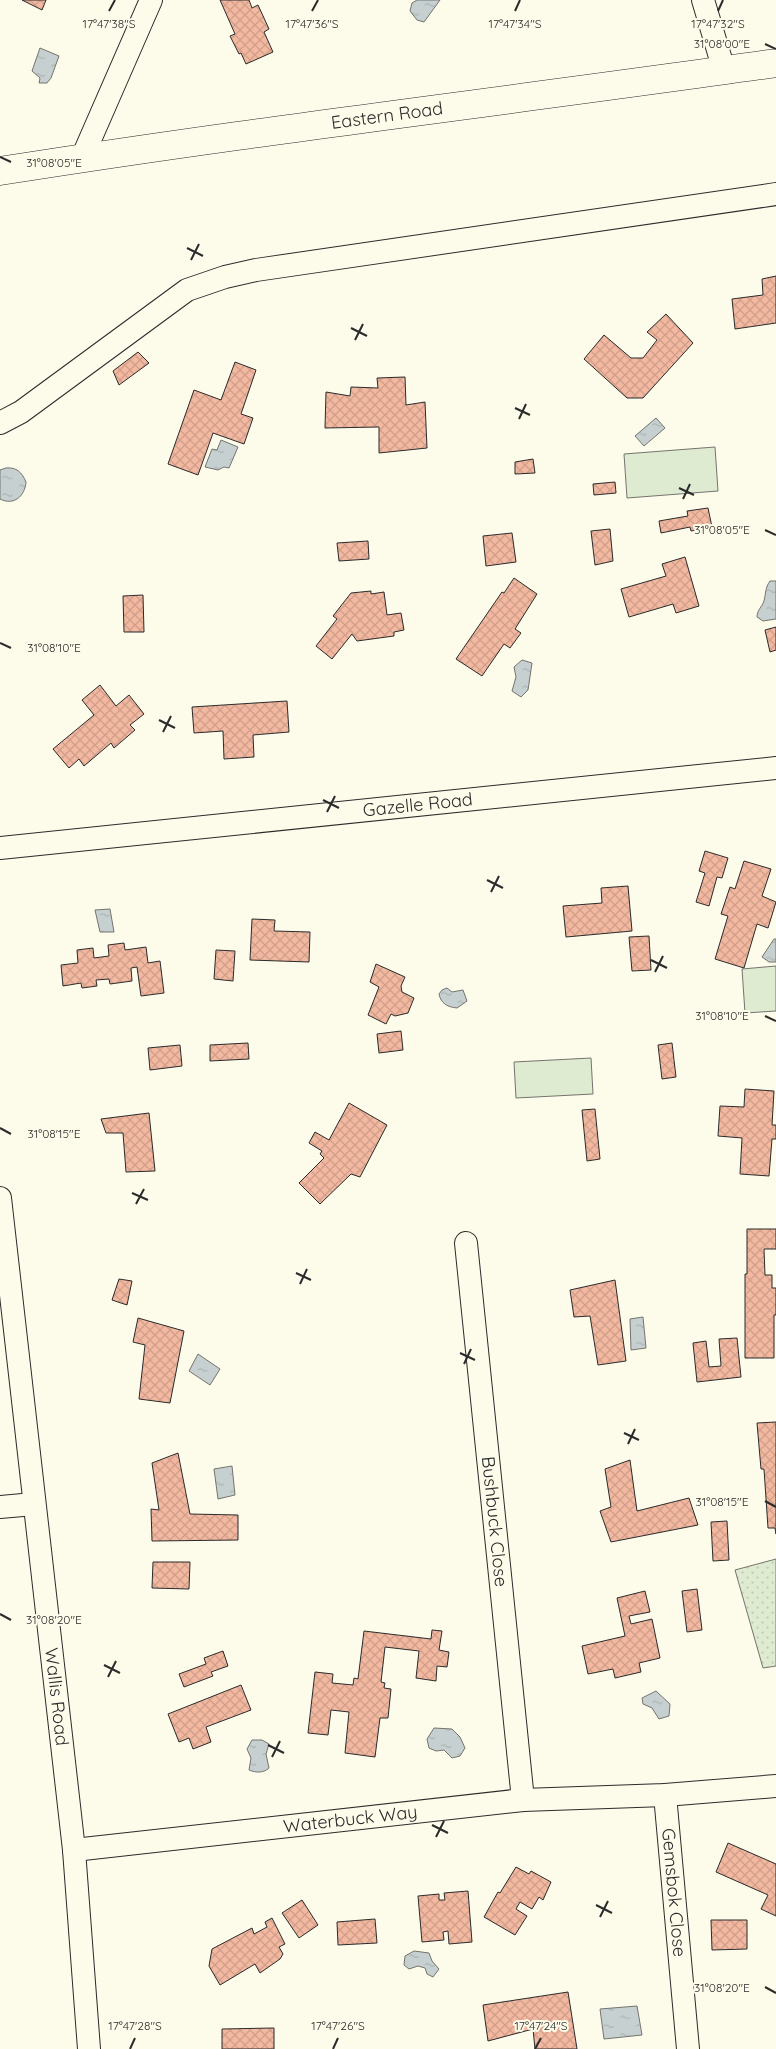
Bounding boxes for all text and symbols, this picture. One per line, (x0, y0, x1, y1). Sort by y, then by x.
text: 17°47'38"S (82, 16, 136, 31)
text: 17°47'36"S (285, 16, 339, 31)
text: 17°47'34"S (489, 16, 542, 31)
text: 17°47'32"S (691, 16, 745, 31)
text: 31°08'00"E (694, 36, 750, 51)
street label: Eastern Road (330, 96, 444, 134)
text: 31°08'05"E (26, 155, 82, 170)
text: 31°08'05"E (694, 522, 750, 537)
text: 31°08'10"E (27, 640, 81, 655)
street label: Gazelle Road (362, 787, 474, 822)
text: 31°08'10"E (695, 1008, 749, 1023)
text: 31°08'15"E (27, 1126, 81, 1141)
street label: Bushbuck Close (477, 1455, 513, 1588)
text: 31°08'15"E (695, 1494, 749, 1509)
text: 31°08'20"E (26, 1612, 82, 1627)
street label: Wallis Road (40, 1647, 74, 1747)
street label: Waterbuck Way (282, 1800, 418, 1838)
street label: Gemsbok Close (657, 1827, 692, 1958)
text: 31°08'20"E (694, 1980, 750, 1995)
text: 17°47'28"S (108, 2018, 162, 2033)
text: 17°47'26"S (311, 2018, 365, 2033)
text: 17°47'24"S (514, 2018, 568, 2033)

